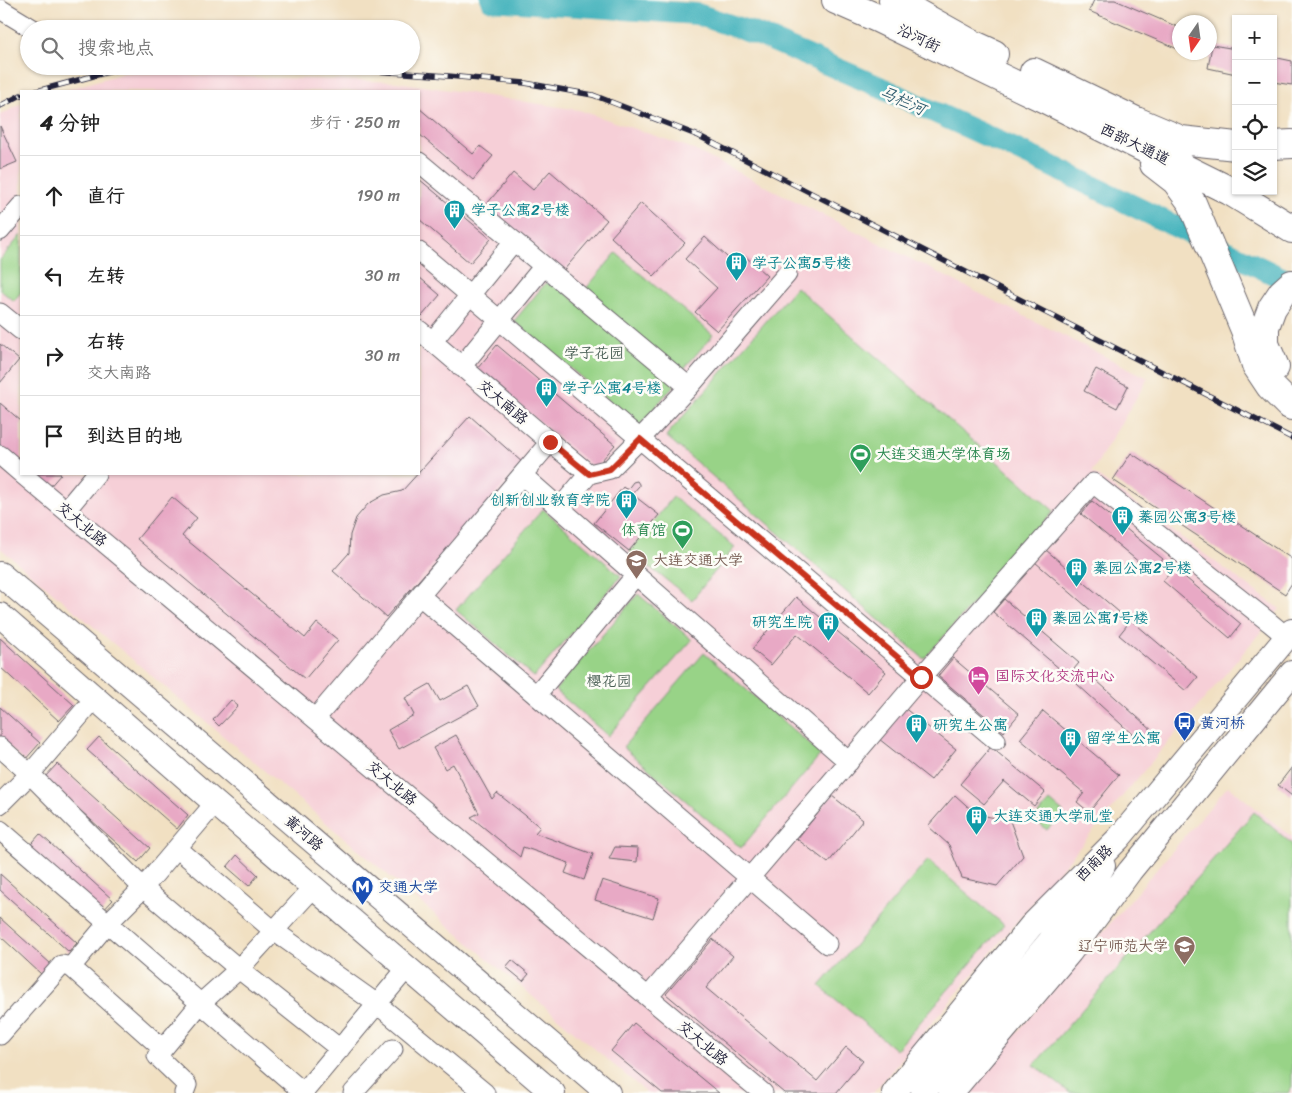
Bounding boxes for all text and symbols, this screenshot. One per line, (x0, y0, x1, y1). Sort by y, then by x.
north arrow (1172, 15, 1217, 60)
map controls (1232, 15, 1277, 195)
button: + (1232, 15, 1277, 60)
street label: 沿河街 (893, 16, 945, 60)
search box (20, 20, 420, 75)
text: 搜索地点 (78, 31, 154, 64)
icon: search (38, 34, 66, 62)
button: − (1232, 60, 1277, 105)
water label: 马栏河 (875, 77, 933, 125)
text: 4 分钟 (40, 104, 101, 142)
button: locate (1232, 105, 1277, 150)
text: 步行 · 250 m (310, 108, 400, 137)
street label: 西部大通道 (1096, 116, 1174, 172)
button: layers (1232, 150, 1277, 195)
text: 直行 (87, 179, 125, 212)
text: 190 m (357, 181, 400, 210)
icon: ahead (40, 182, 68, 210)
place label: 学子公寓2号楼 (471, 197, 570, 223)
building icon: 学子公寓2号楼 (443, 198, 467, 229)
place label: 学子公寓5号楼 (752, 250, 851, 276)
building icon: 学子公寓5号楼 (724, 251, 748, 282)
text: 左转 (87, 259, 125, 292)
text: 30 m (365, 261, 400, 290)
icon: left (40, 262, 68, 290)
text: 右转 (87, 325, 125, 358)
park label: 学子花园 (564, 340, 624, 366)
text: 30 m (365, 341, 400, 370)
icon: right (40, 342, 68, 370)
text: 交大南路 (87, 358, 151, 387)
street label: 交大南路 (472, 373, 534, 431)
place label: 学子公寓4号楼 (562, 375, 661, 401)
building icon: 学子公寓4号楼 (534, 376, 558, 407)
text: 到达目的地 (87, 419, 182, 452)
icon: arrive (40, 422, 68, 450)
route end (539, 431, 562, 454)
place label: 大连交通大学体育场 (876, 441, 1011, 467)
sports icon: 大连交通大学体育场 (848, 442, 872, 473)
place label: 创新创业教育学院 (490, 487, 610, 513)
building icon: 创新创业教育学院 (614, 488, 638, 519)
street label: 交大北路 (51, 495, 113, 553)
place label: 蓁园公寓3号楼 (1138, 504, 1236, 530)
building icon: 蓁园公寓3号楼 (1110, 505, 1134, 536)
place label: 体育馆 (621, 517, 666, 543)
sports icon: 体育馆 (670, 518, 694, 549)
place label: 大连交通大学 (653, 547, 743, 573)
school or university icon: 大连交通大学 (625, 548, 649, 579)
place label: 蓁园公寓2号楼 (1093, 555, 1192, 581)
building icon: 蓁园公寓2号楼 (1065, 556, 1089, 587)
place label: 蓁园公寓1号楼 (1052, 605, 1148, 631)
building icon: 蓁园公寓1号楼 (1024, 606, 1048, 637)
place label: 研究生院 (752, 609, 812, 635)
building icon: 研究生院 (816, 610, 840, 641)
place label: 国际文化交流中心 (995, 663, 1115, 689)
hotel icon: 国际文化交流中心 (967, 664, 991, 695)
route start (910, 666, 933, 689)
park label: 樱花园 (586, 668, 632, 694)
place label: 黄河桥 (1200, 710, 1245, 736)
bus stop icon: 黄河桥 (1172, 711, 1196, 742)
place label: 研究生公寓 (933, 712, 1008, 738)
building icon: 研究生公寓 (905, 713, 929, 744)
place label: 留学生公寓 (1086, 725, 1161, 751)
building icon: 留学生公寓 (1058, 726, 1082, 757)
street label: 交大北路 (361, 754, 423, 812)
place label: 大连交通大学礼堂 (993, 803, 1113, 829)
building icon: 大连交通大学礼堂 (965, 804, 989, 835)
street label: 黄河路 (278, 808, 330, 858)
street label: 西南路 (1069, 838, 1119, 888)
place label: 交通大学 (378, 874, 438, 900)
metro station icon: 交通大学 (350, 875, 374, 906)
place label: 辽宁师范大学 (1078, 933, 1168, 959)
school or university icon: 辽宁师范大学 (1172, 934, 1196, 965)
street label: 交大北路 (672, 1014, 734, 1072)

